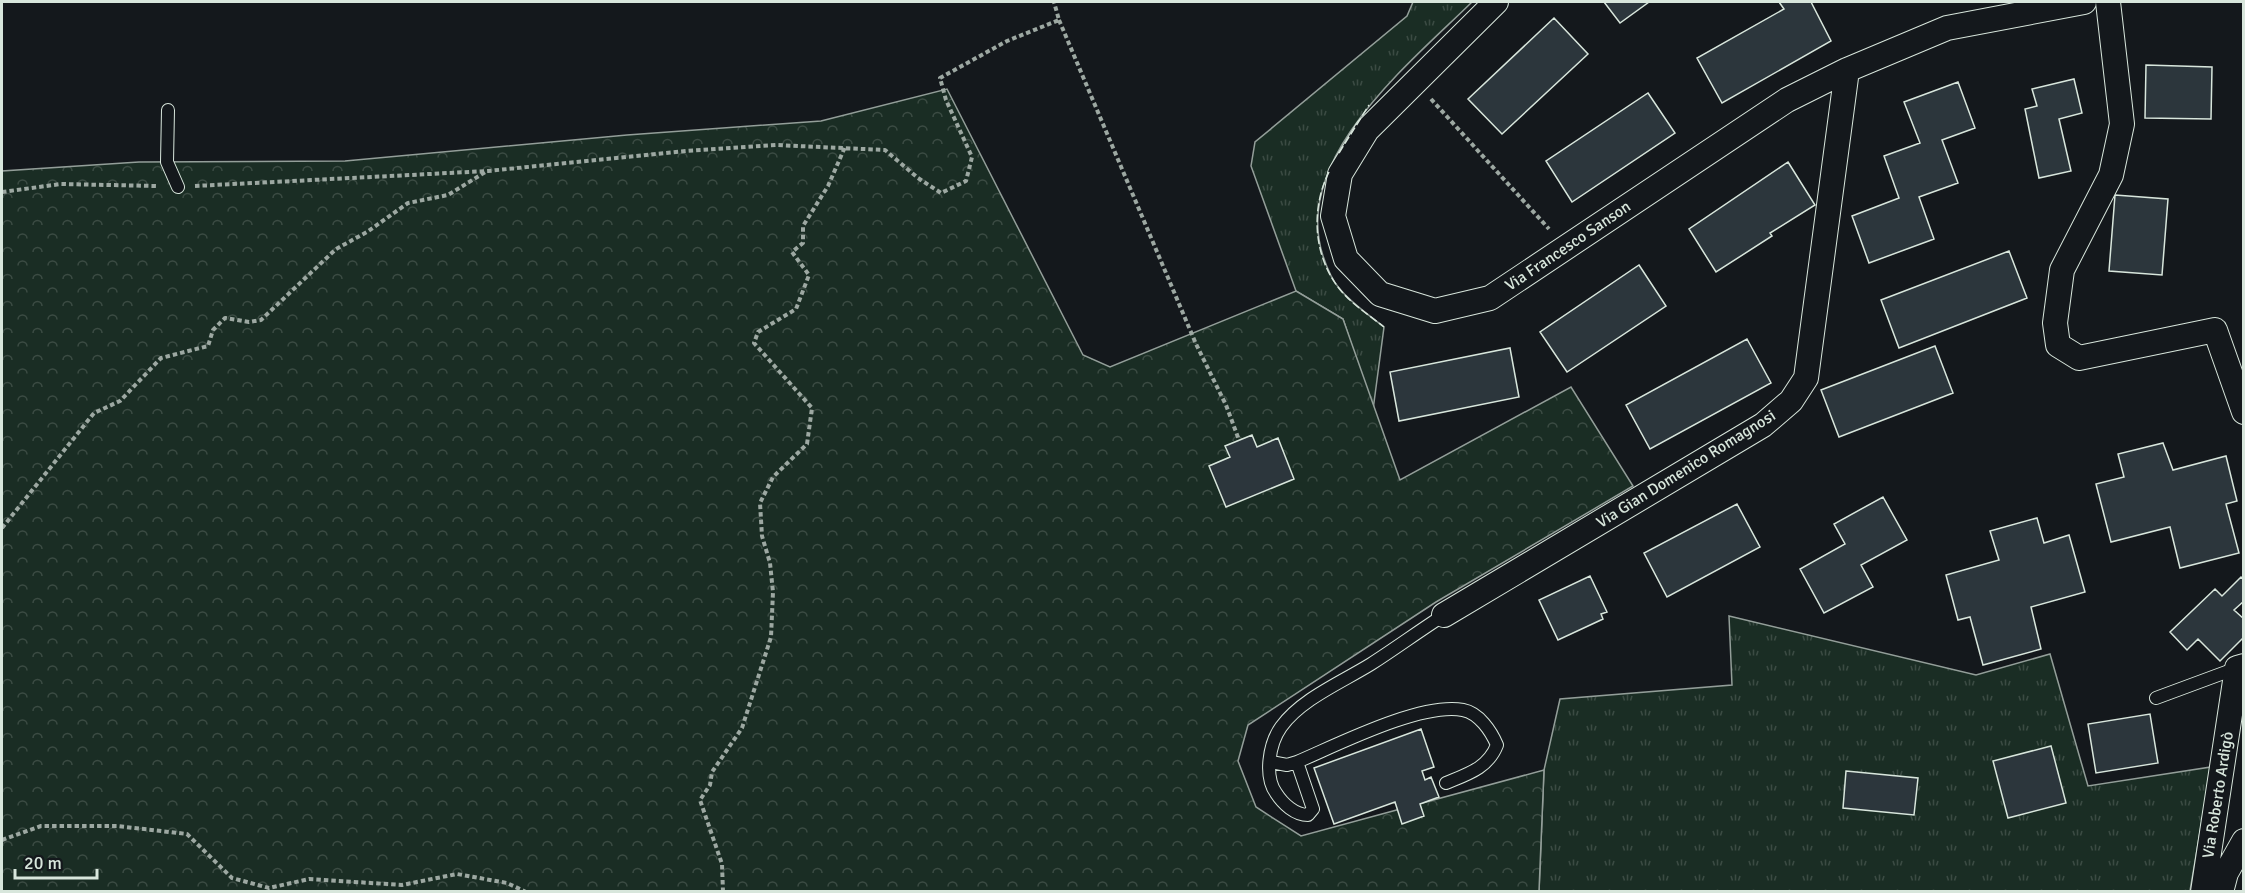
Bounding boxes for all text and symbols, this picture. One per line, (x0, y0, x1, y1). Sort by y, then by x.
street label: Via Francesco Sanson (1501, 197, 1635, 295)
street label: Via Gian Domenico Romagnosi (1593, 406, 1779, 532)
street label: Via Roberto Ardigò (2198, 730, 2238, 860)
scale bar (15, 842, 98, 880)
text: 20 m (24, 852, 62, 874)

